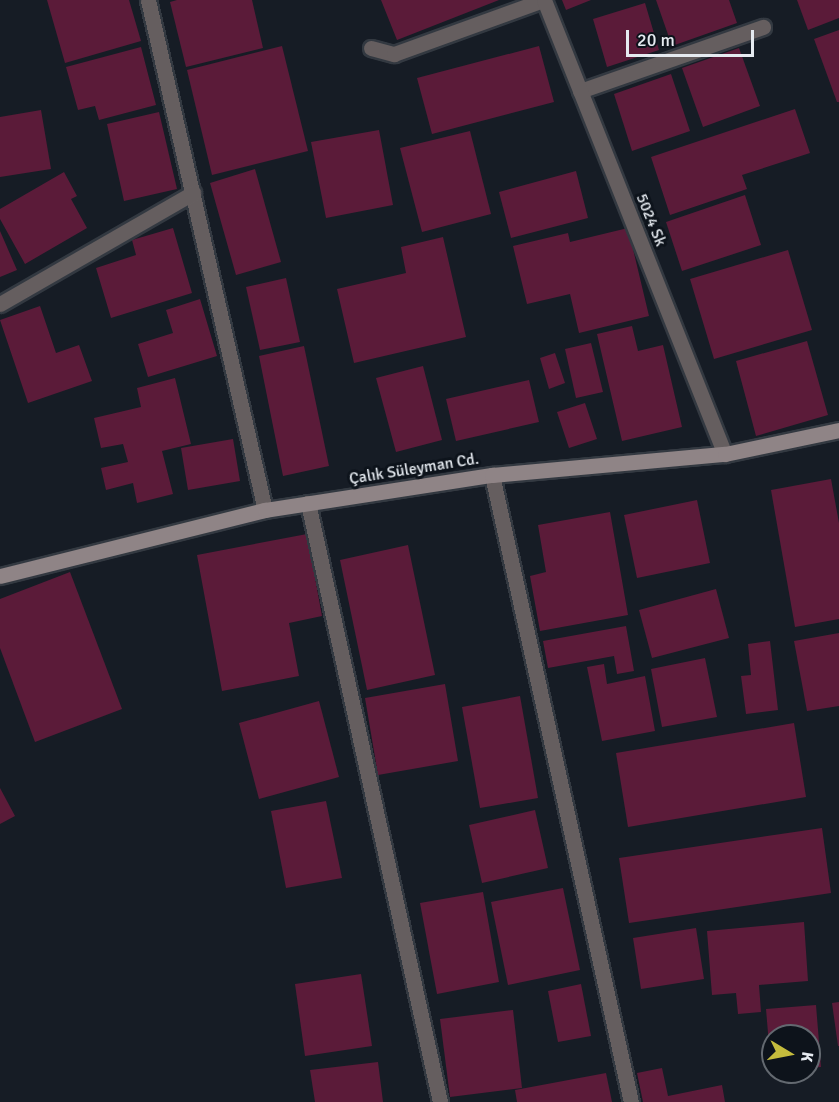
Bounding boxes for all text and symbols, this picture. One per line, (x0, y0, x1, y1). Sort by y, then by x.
scale bar (629, 18, 756, 56)
text: 20 m (637, 29, 675, 51)
street label: 5024 Sk (632, 191, 670, 249)
street label: Çalık Süleyman Cd. (348, 449, 480, 489)
north arrow (761, 1024, 821, 1084)
text: K (796, 1050, 817, 1063)

